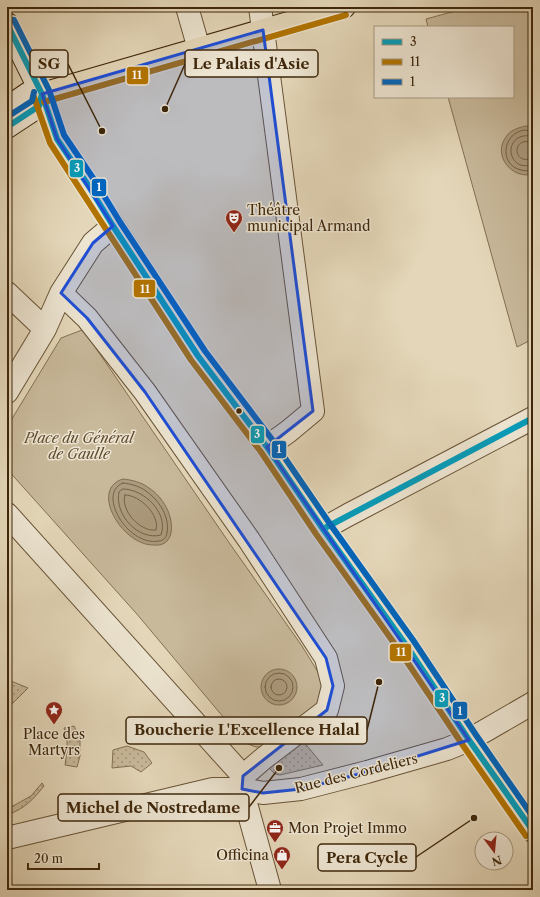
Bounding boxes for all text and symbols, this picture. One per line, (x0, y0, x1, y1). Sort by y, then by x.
legend (374, 26, 514, 98)
text: 3 (410, 34, 417, 49)
callout: SG (30, 50, 68, 77)
callout: Le Palais d'Asie (185, 50, 318, 77)
text: SG (38, 54, 60, 73)
text: Le Palais d'Asie (192, 54, 310, 73)
text: 11 (410, 54, 420, 69)
line badge: 11 (126, 66, 149, 85)
text: 11 (132, 68, 142, 82)
text: 1 (410, 74, 415, 89)
line badge: 3 (69, 159, 84, 178)
text: 3 (74, 161, 80, 175)
line badge: 1 (91, 178, 107, 197)
text: 1 (97, 180, 102, 194)
place label: Théâtre municipal Armand (247, 201, 371, 235)
theatre icon: Théâtre municipal Armand (224, 208, 244, 233)
line badge: 11 (133, 279, 156, 298)
text: 11 (140, 282, 150, 296)
unlabelled marker (234, 406, 244, 416)
line badge: 3 (250, 425, 265, 444)
text: 3 (254, 427, 260, 441)
park label: Place du Général de Gaulle (23, 429, 135, 463)
line badge: 1 (271, 440, 287, 459)
text: 1 (277, 442, 282, 456)
line badge: 11 (389, 643, 412, 662)
text: 11 (396, 645, 406, 659)
line badge: 3 (434, 689, 449, 708)
text: 3 (439, 691, 445, 705)
place icon: Place des Martyrs (44, 700, 64, 725)
line badge: 1 (452, 701, 468, 720)
text: 1 (458, 704, 463, 718)
callout: Boucherie L'Excellence Halal (126, 717, 367, 744)
text: Boucherie L'Excellence Halal (134, 720, 360, 739)
place label: Place des Martyrs (23, 725, 85, 759)
street label: Rue des Cordeliers (293, 749, 419, 797)
callout: Michel de Nostredame (58, 794, 249, 821)
text: Michel de Nostredame (66, 798, 240, 817)
office icon: Mon Projet Immo (265, 818, 285, 843)
place label: Mon Projet Immo (288, 819, 407, 837)
north arrow (474, 831, 514, 871)
callout: Pera Cycle (318, 844, 416, 871)
scale bar (28, 845, 99, 871)
shop icon: Officina (272, 845, 292, 870)
place label: Officina (216, 846, 270, 864)
text: Pera Cycle (326, 848, 408, 867)
text: 20 m (34, 851, 63, 866)
text: N (490, 853, 503, 869)

